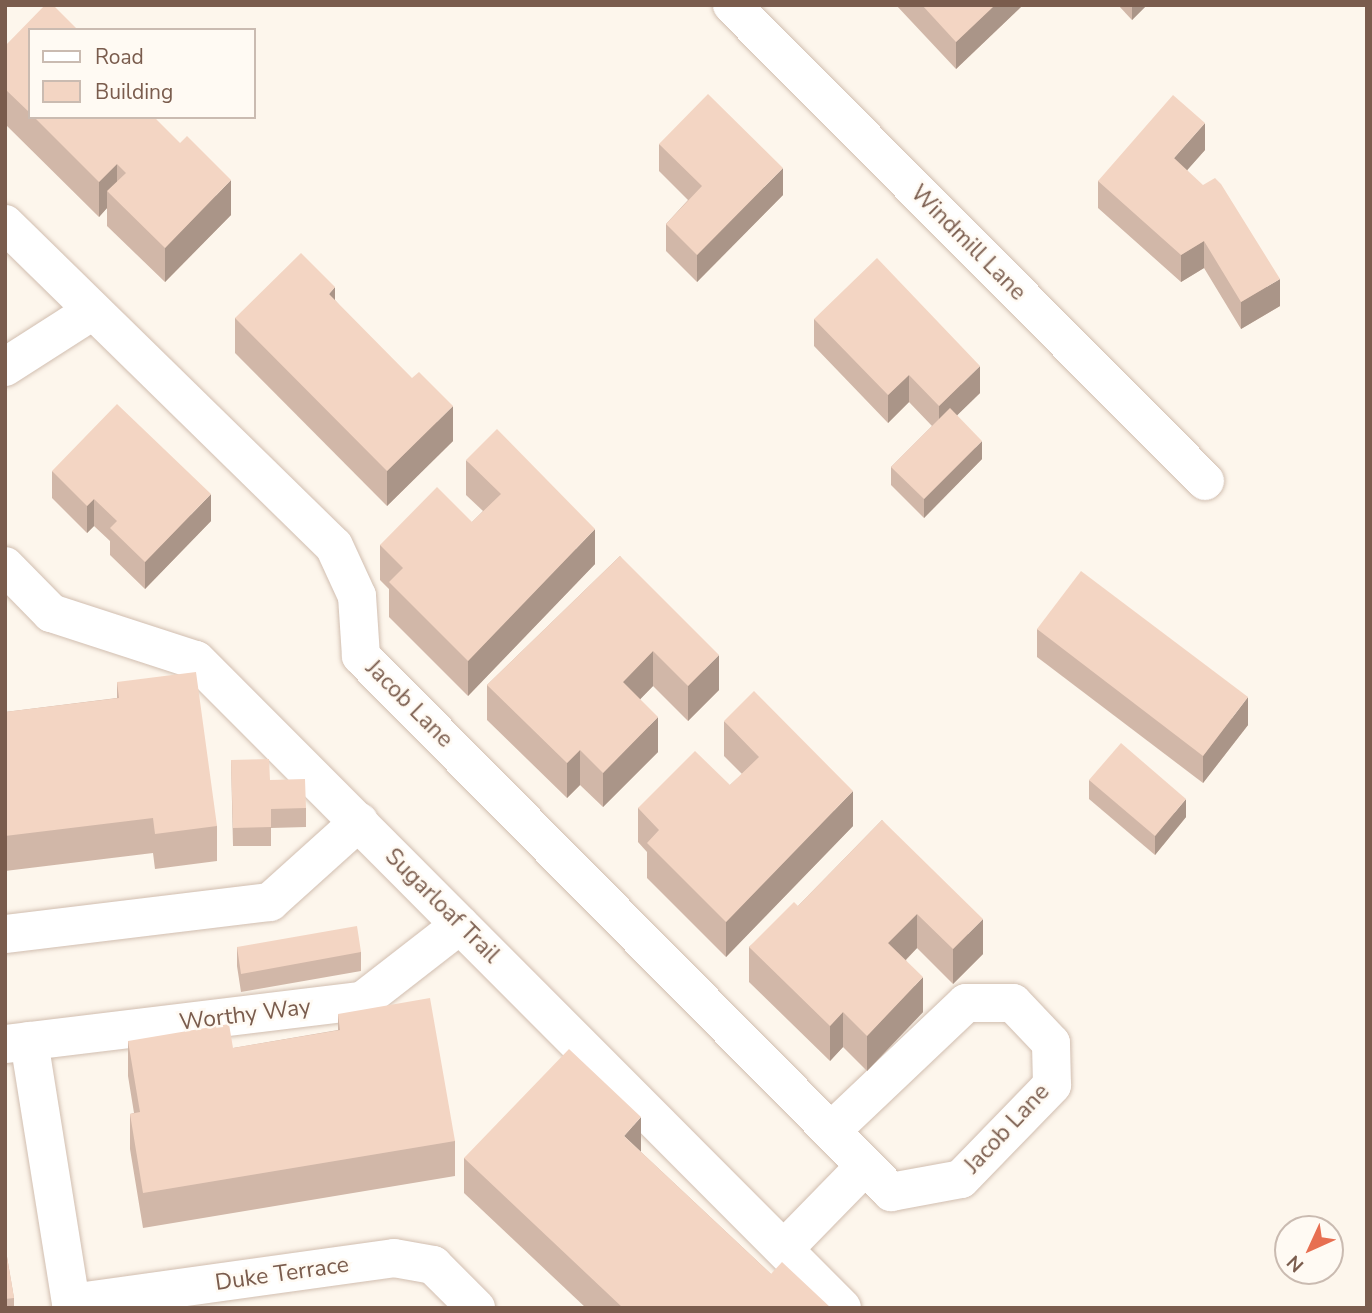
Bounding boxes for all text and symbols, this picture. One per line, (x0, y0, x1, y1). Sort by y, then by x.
legend (28, 28, 256, 119)
text: Road (95, 43, 144, 71)
text: Building (95, 78, 173, 106)
street label: Windmill Lane (905, 180, 1031, 306)
street label: Jacob Lane (360, 655, 458, 753)
street label: Sugarloaf Trail (379, 843, 505, 969)
street label: Worthy Way (178, 993, 312, 1037)
street label: Jacob Lane (959, 1079, 1055, 1179)
north arrow (1274, 1215, 1344, 1285)
text: N (1281, 1249, 1310, 1278)
street label: Duke Terrace (213, 1251, 351, 1297)

